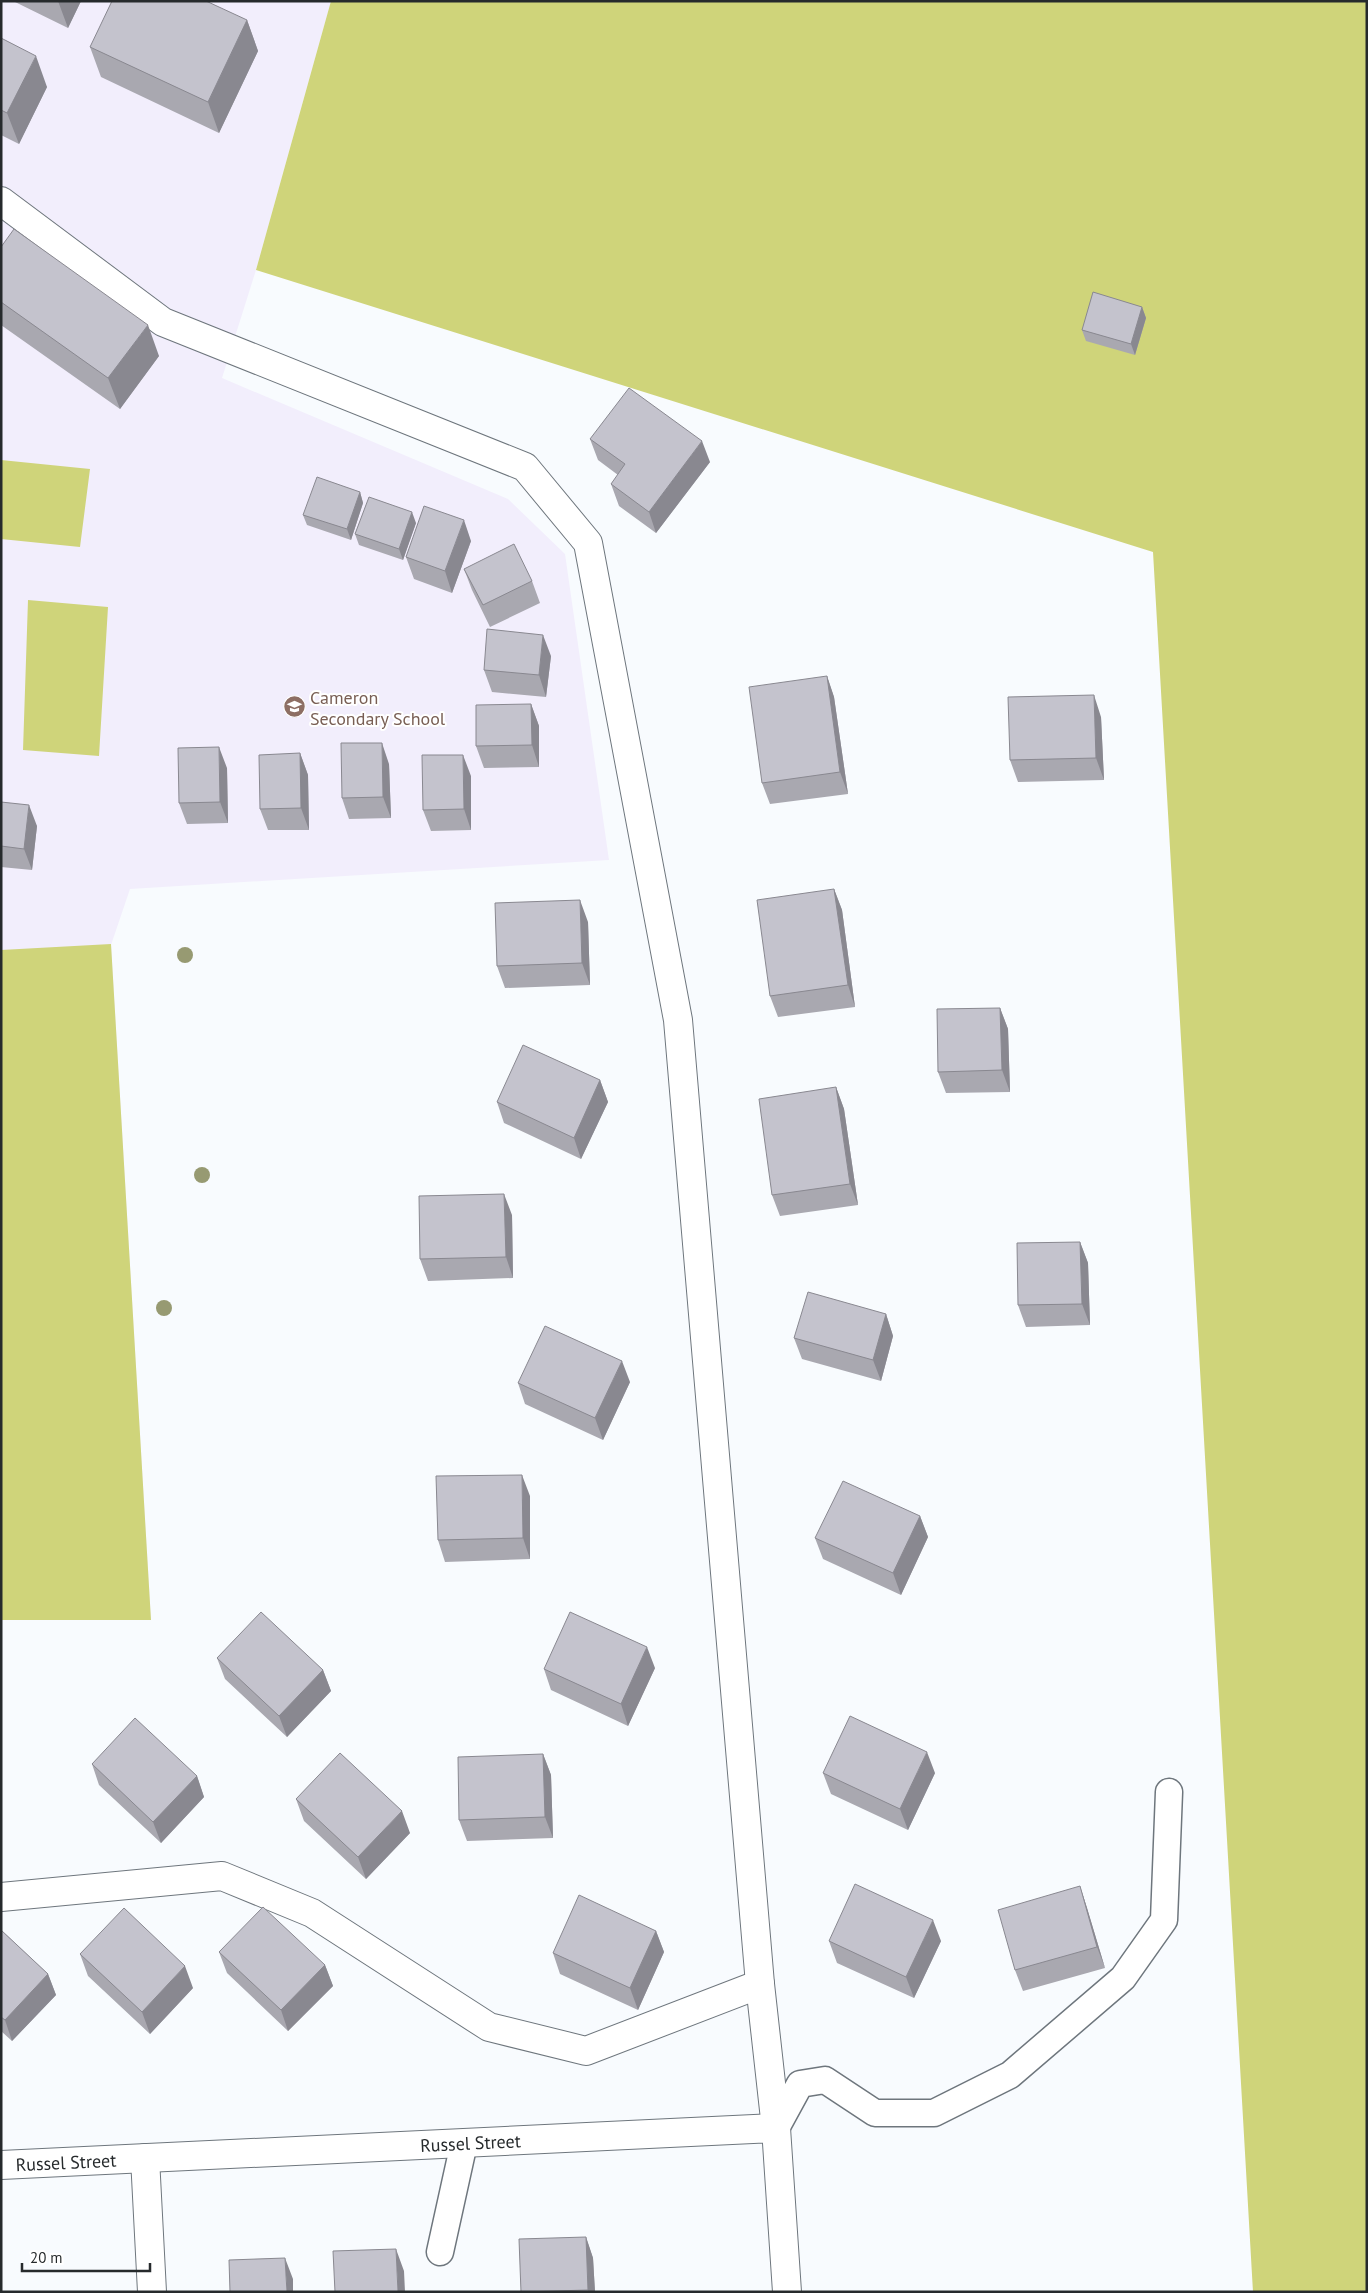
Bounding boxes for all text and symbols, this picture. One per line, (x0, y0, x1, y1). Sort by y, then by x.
place label: Cameron Secondary School (310, 686, 446, 730)
school or university icon: Cameron Secondary School (282, 695, 306, 719)
street label: Russel Street (420, 2129, 521, 2156)
street label: Russel Street (15, 2148, 117, 2176)
scale bar (22, 2240, 150, 2272)
text: 20 m (30, 2248, 63, 2267)

